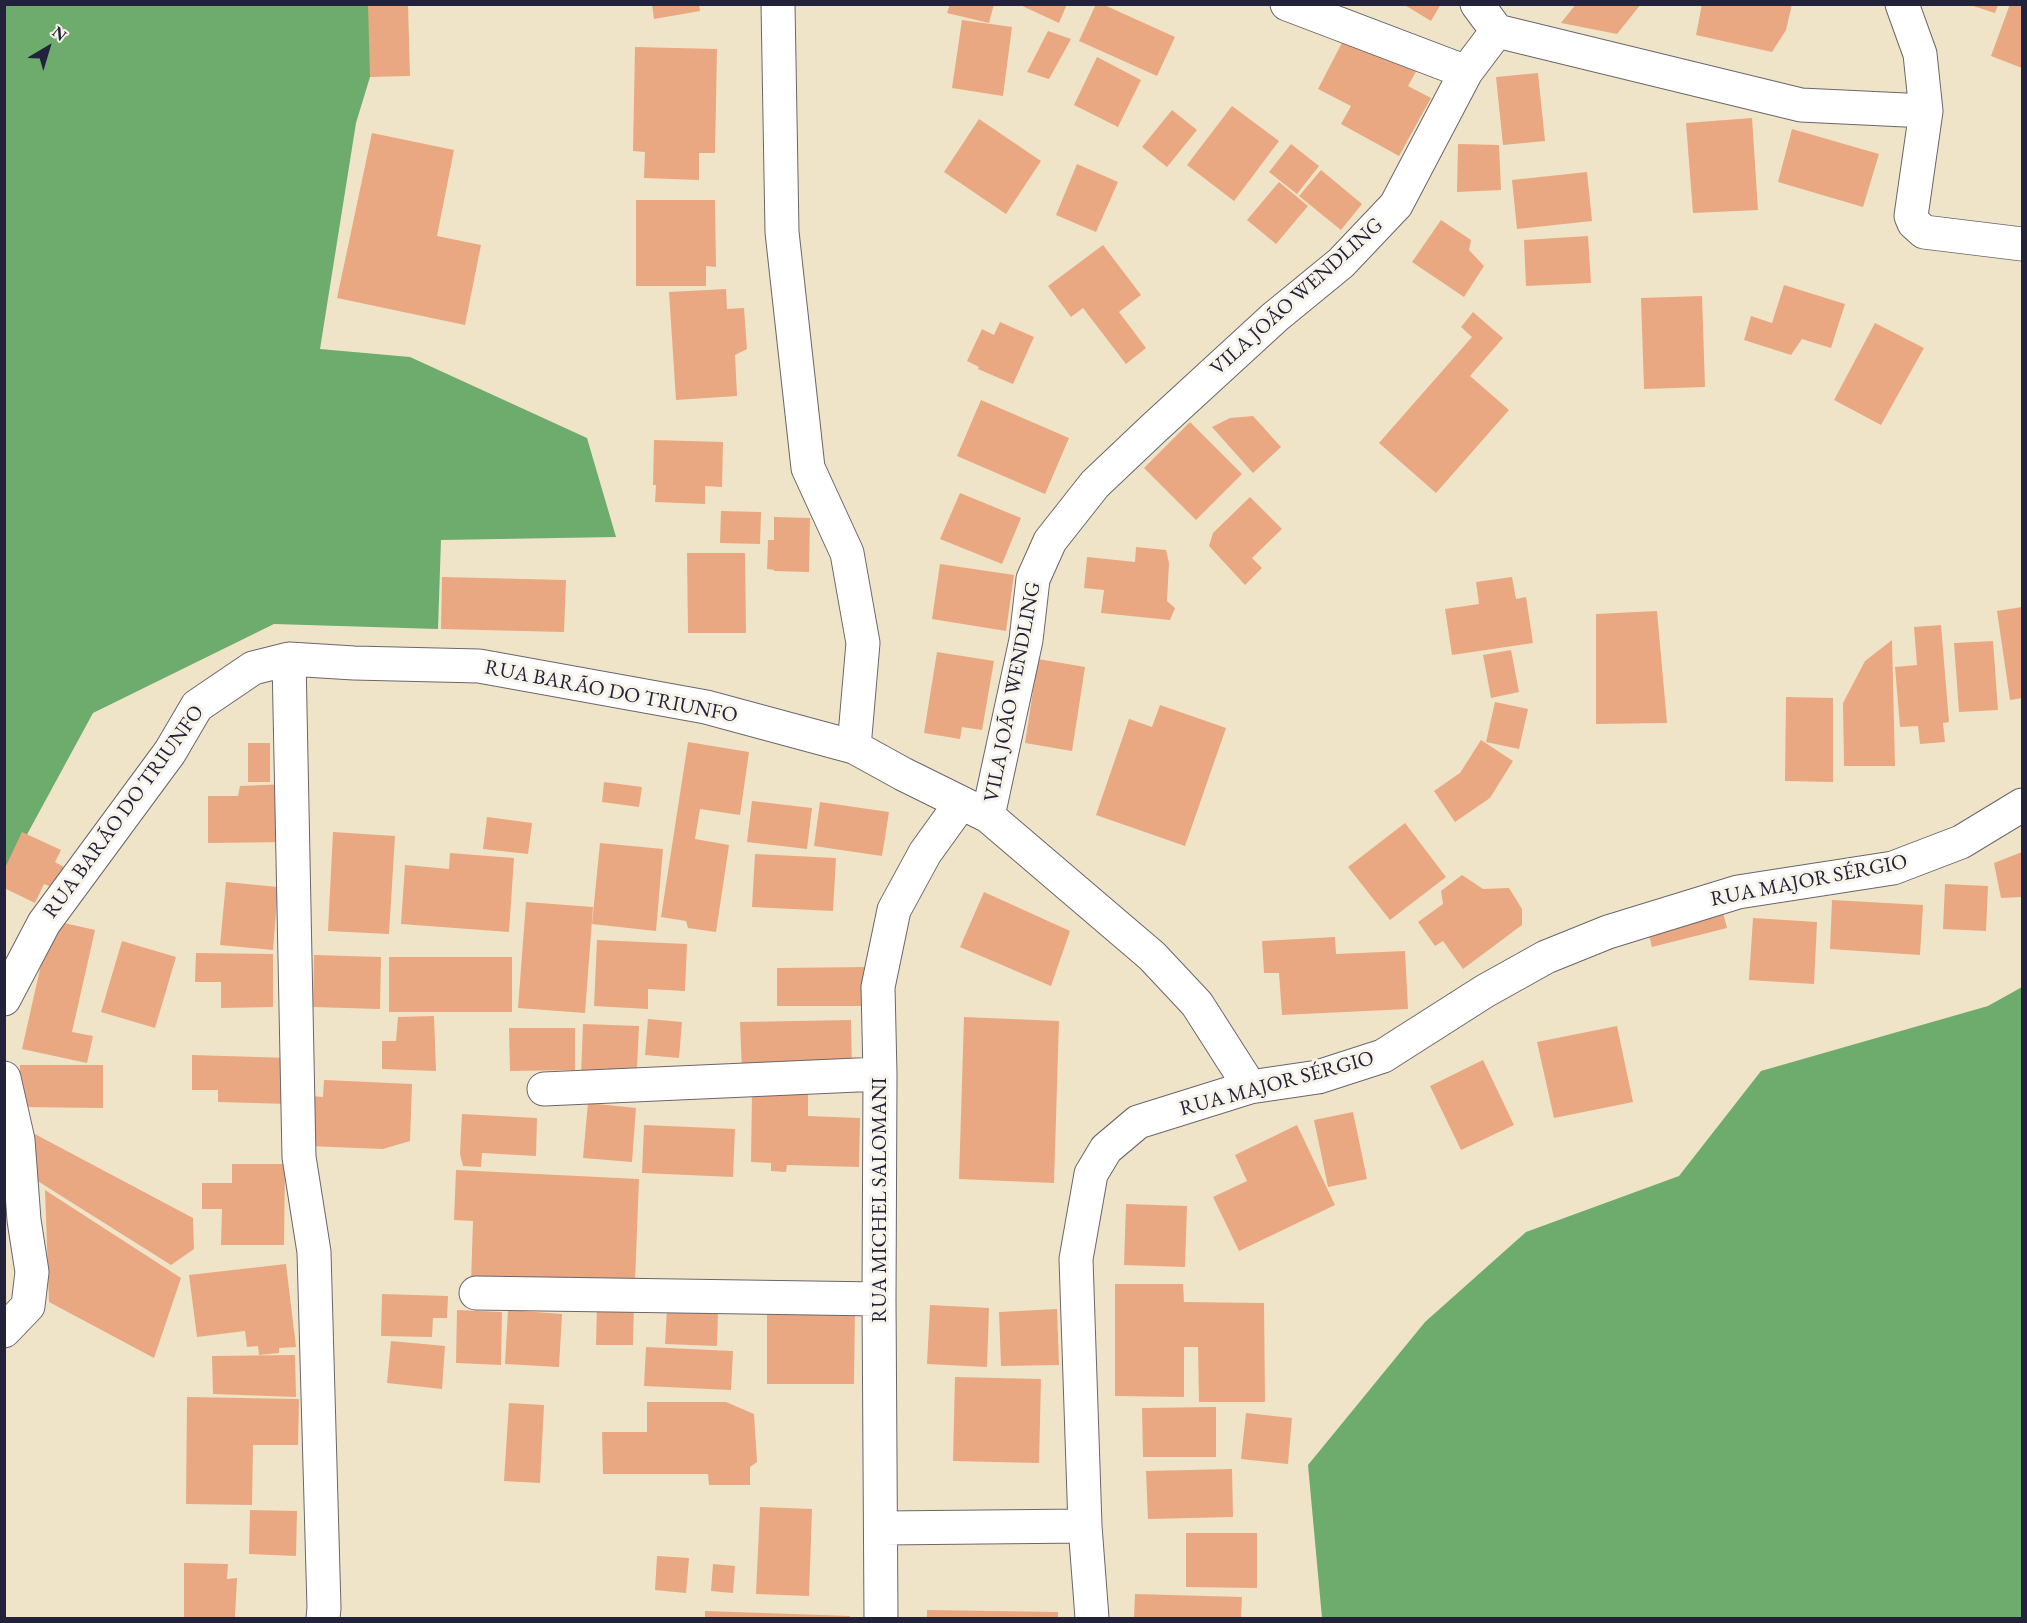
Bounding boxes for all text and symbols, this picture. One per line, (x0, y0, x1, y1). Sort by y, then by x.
north arrow (18, 18, 78, 78)
text: N (48, 21, 71, 46)
street label: VILA JOÃO WENDLING (1205, 213, 1389, 381)
street label: VILA JOÃO WENDLING (979, 580, 1047, 804)
street label: RUA BARÃO DO TRIUNFO (482, 655, 740, 729)
street label: RUA BARÃO DO TRIUNFO (38, 701, 210, 923)
street label: RUA MAJOR SÉRGIO (1708, 850, 1910, 912)
street label: RUA MAJOR SÉRGIO (1177, 1046, 1377, 1122)
street label: RUA MICHEL SALOMANI (867, 1077, 893, 1323)

